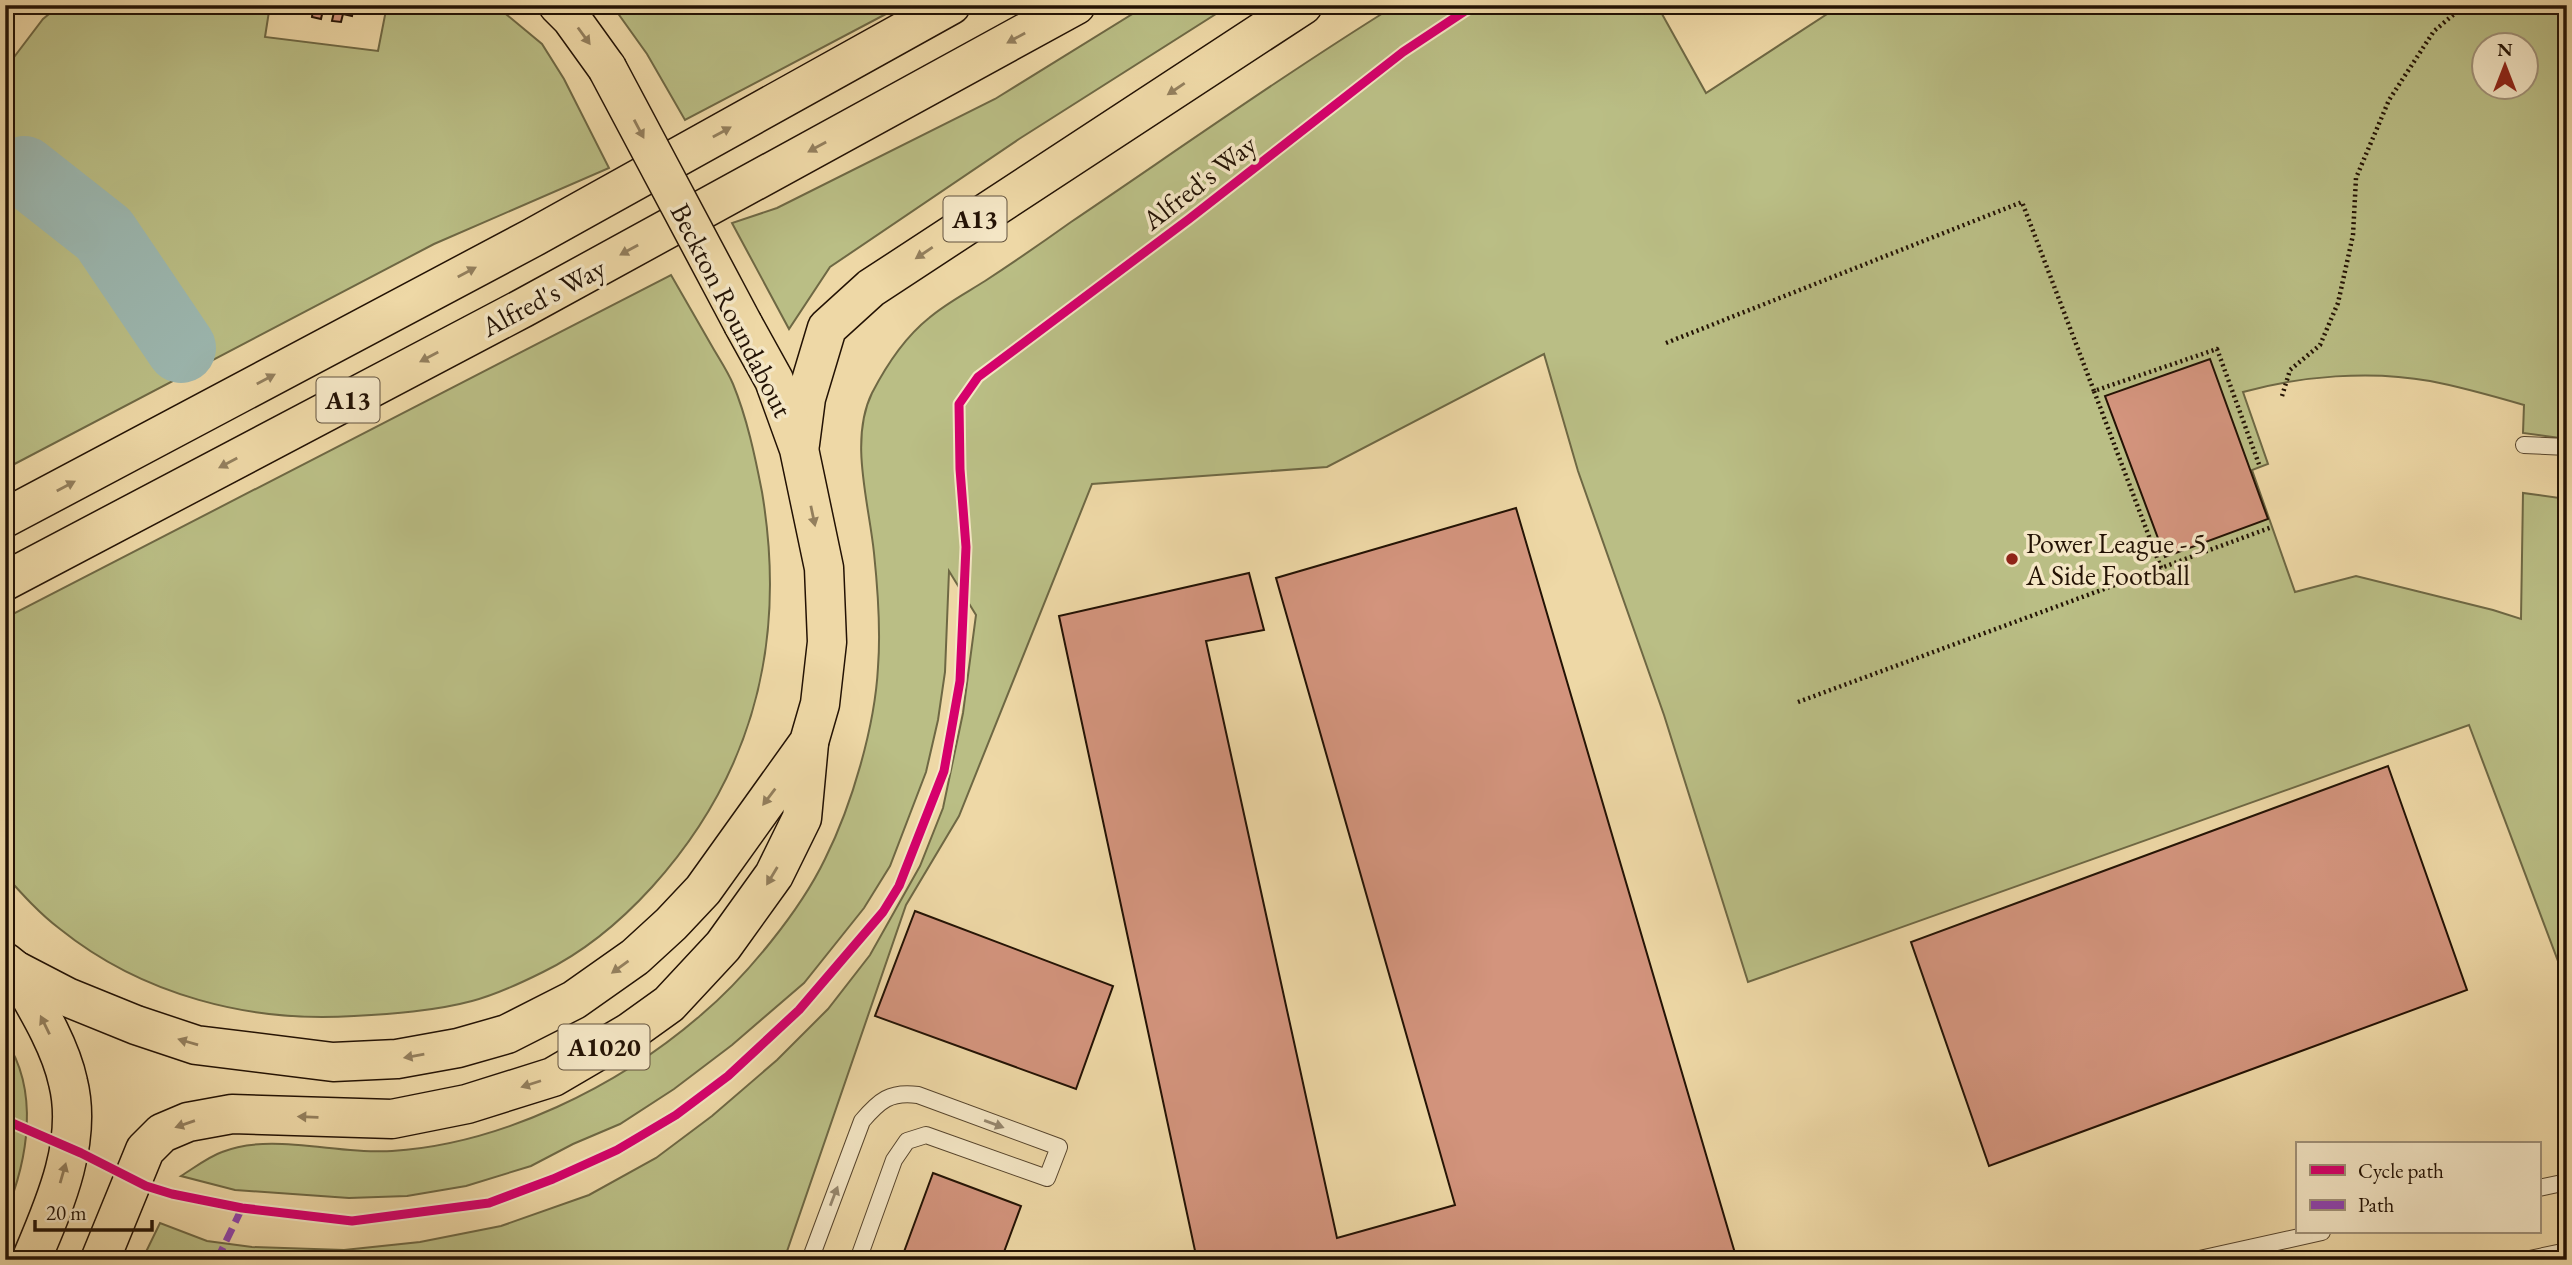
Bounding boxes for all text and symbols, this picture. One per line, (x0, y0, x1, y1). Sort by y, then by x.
one-way arrow (576, 27, 590, 45)
one-way arrow (1007, 32, 1026, 44)
north arrow (2470, 32, 2540, 102)
text: N (2497, 37, 2513, 62)
one-way arrow (1167, 82, 1186, 95)
one-way arrow (633, 119, 645, 139)
one-way arrow (712, 126, 731, 138)
street label: Alfred's Way (1134, 126, 1264, 238)
one-way arrow (807, 141, 827, 153)
road number: A13 (944, 196, 1006, 242)
street label: Beckton Roundabout (663, 197, 802, 423)
one-way arrow (619, 243, 639, 255)
one-way arrow (915, 246, 933, 260)
street label: Alfred's Way (474, 249, 612, 345)
one-way arrow (457, 266, 477, 278)
one-way arrow (419, 352, 439, 363)
one-way arrow (257, 373, 276, 385)
road number: A13 (316, 378, 380, 422)
one-way arrow (218, 458, 238, 469)
one-way arrow (56, 480, 75, 492)
one-way arrow (808, 505, 819, 527)
place label: Power League - 5 A Side Football (2025, 525, 2206, 593)
marker: Power League - 5 A Side Football (2004, 551, 2020, 567)
one-way arrow (762, 788, 776, 806)
one-way arrow (766, 866, 779, 886)
one-way arrow (611, 960, 629, 974)
one-way arrow (39, 1015, 50, 1035)
road number: A1020 (558, 1024, 650, 1070)
one-way arrow (178, 1036, 199, 1046)
one-way arrow (403, 1051, 425, 1062)
one-way arrow (520, 1079, 541, 1090)
one-way arrow (297, 1111, 319, 1122)
one-way arrow (174, 1119, 195, 1130)
one-way arrow (983, 1119, 1004, 1130)
legend (2296, 1142, 2540, 1234)
text: Cycle path (2358, 1157, 2444, 1184)
one-way arrow (59, 1162, 69, 1183)
one-way arrow (828, 1185, 839, 1206)
scale bar (35, 1188, 152, 1232)
text: Path (2358, 1191, 2395, 1218)
text: 20 m (46, 1199, 87, 1226)

